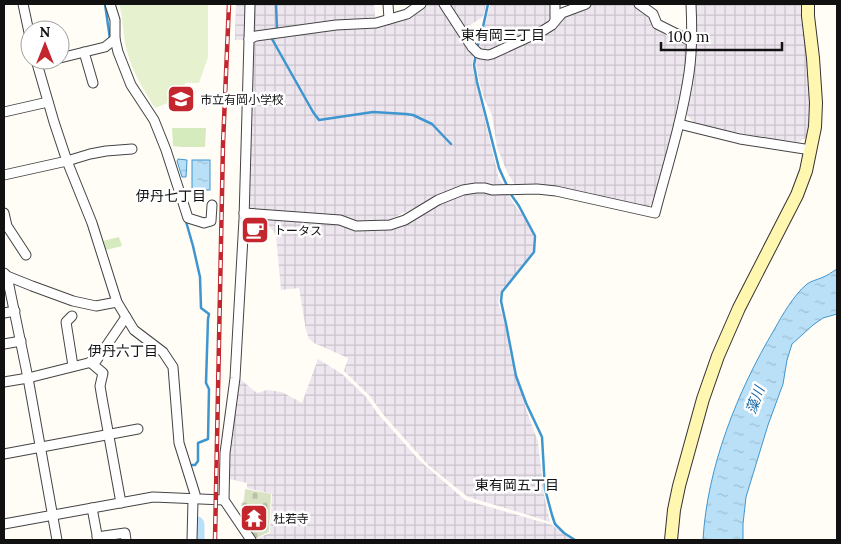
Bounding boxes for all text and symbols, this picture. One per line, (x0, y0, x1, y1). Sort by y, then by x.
north arrow (20, 20, 70, 70)
scale bar (661, 20, 782, 52)
text: N (40, 23, 51, 41)
district label: 東有岡三丁目 (461, 26, 545, 44)
text: 100 m (668, 27, 709, 46)
school or university icon: 市立有岡小学校 (166, 84, 196, 114)
place label: 市立有岡小学校 (200, 92, 284, 107)
district label: 伊丹七丁目 (136, 187, 206, 205)
cafe icon: トータス (240, 215, 270, 245)
place label: トータス (274, 223, 322, 238)
district label: 伊丹六丁目 (88, 342, 158, 360)
water label: 藻川 (742, 382, 769, 416)
district label: 東有岡五丁目 (475, 476, 559, 494)
temple icon: 杜若寺 (239, 503, 269, 533)
place label: 杜若寺 (273, 511, 309, 526)

